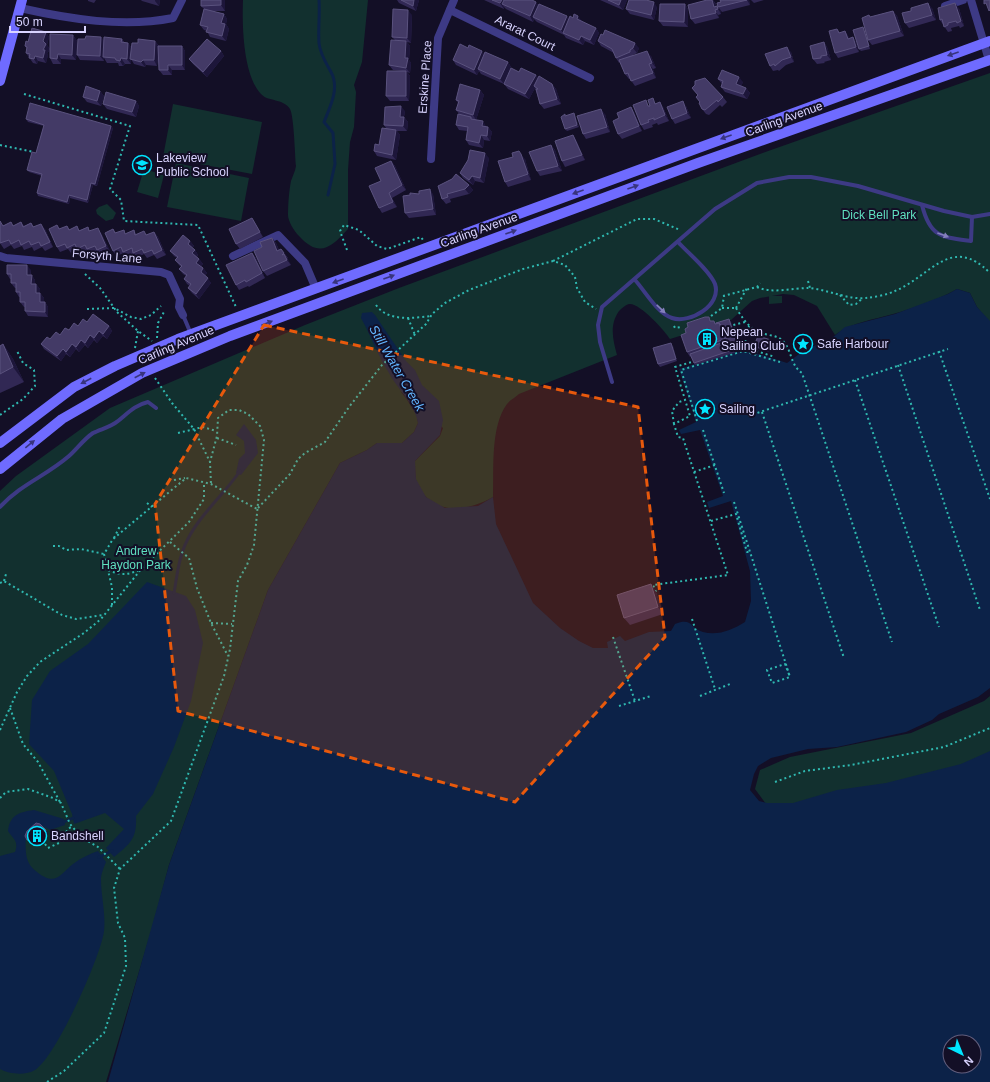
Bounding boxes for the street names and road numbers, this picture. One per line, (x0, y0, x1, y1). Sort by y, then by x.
street label: Ararat Court (493, 12, 558, 54)
street label: Erskine Place (415, 40, 435, 114)
street label: Carling Avenue (743, 98, 825, 139)
street label: Carling Avenue (438, 209, 520, 250)
street label: Forsyth Lane (71, 246, 143, 266)
street label: Carling Avenue (136, 323, 216, 367)

